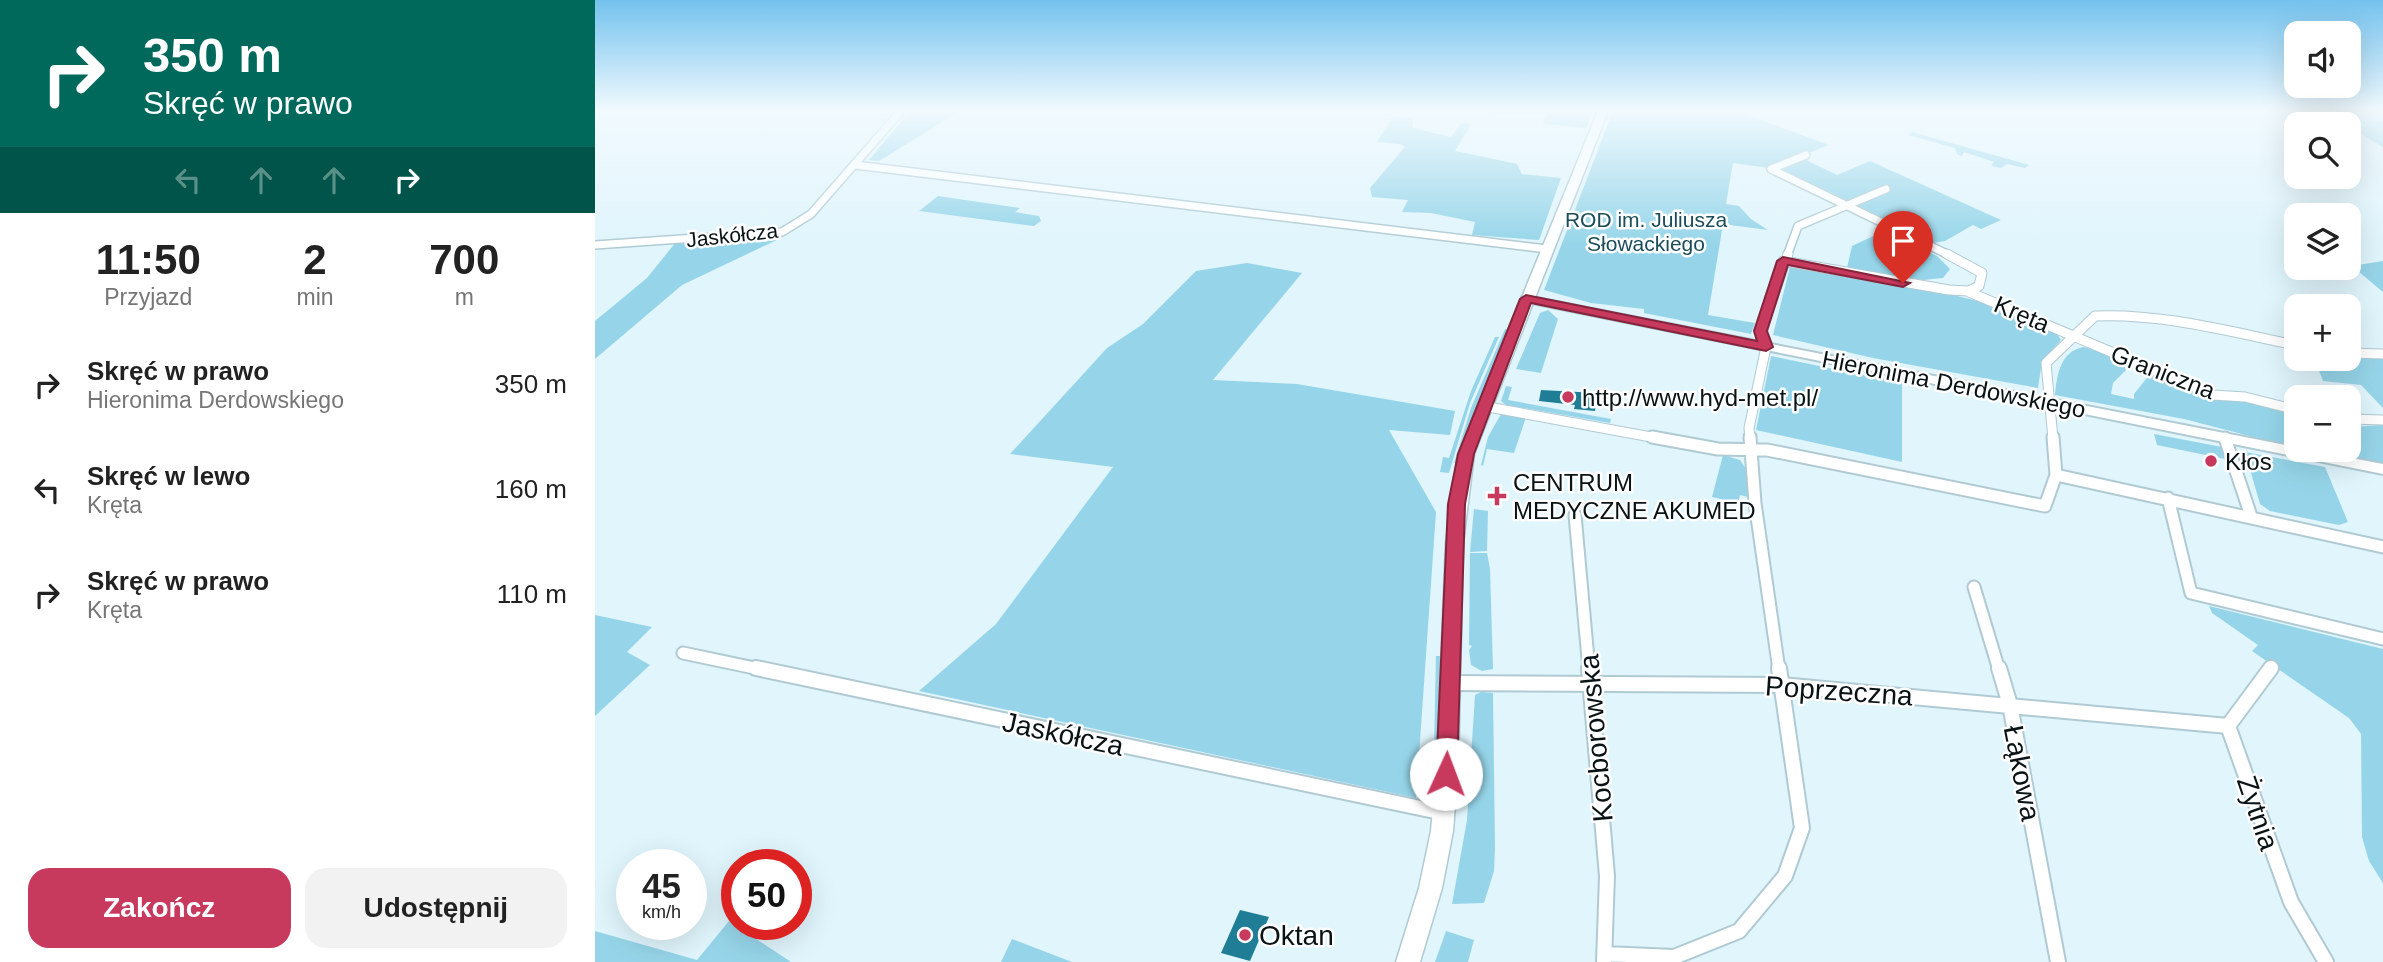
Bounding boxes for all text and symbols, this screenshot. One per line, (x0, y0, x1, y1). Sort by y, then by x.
map controls (2284, 21, 2361, 462)
button: sound (2284, 21, 2361, 98)
icon: right (28, 28, 119, 119)
text: 350 m (143, 28, 282, 82)
text: Skręć w prawo (143, 85, 353, 121)
button: search (2284, 112, 2361, 189)
icon: left (169, 161, 207, 199)
icon: ahead (242, 161, 280, 199)
icon: ahead (315, 161, 353, 199)
icon: right (388, 161, 426, 199)
button: layers (2284, 203, 2361, 280)
park label: ROD im. Juliusza Słowackiego (1565, 208, 1727, 255)
pin (1873, 211, 1933, 283)
street label: Jaskółcza (685, 219, 779, 251)
icon: arrive (1884, 222, 1922, 260)
text: 11:50 (96, 236, 201, 283)
text: 2 (303, 236, 327, 283)
text: 700 (429, 236, 499, 283)
text: Przyjazd (104, 284, 192, 310)
text: min (296, 284, 334, 310)
text: m (455, 284, 474, 310)
street label: Kręta (1990, 290, 2054, 338)
button: + (2284, 294, 2361, 371)
street label: Graniczna (2107, 340, 2220, 404)
street label: Hieronima Derdowskiego (1820, 345, 2088, 423)
text: Skręć w prawo (87, 356, 269, 386)
icon: right (28, 366, 66, 404)
text: 350 m (495, 369, 567, 399)
place label: http://www.hyd-met.pl/ (1582, 384, 1818, 411)
button: − (2284, 385, 2361, 462)
text: Hieronima Derdowskiego (87, 387, 344, 413)
marker: http://www.hyd-met.pl/ (1560, 389, 1576, 405)
place label: Kłos (2225, 448, 2272, 475)
marker: Kłos (2203, 453, 2219, 469)
text: Skręć w lewo (87, 461, 250, 491)
place label: CENTRUM MEDYCZNE AKUMED (1513, 469, 1756, 524)
icon: left (28, 471, 66, 509)
text: 160 m (495, 474, 567, 504)
marker: CENTRUM MEDYCZNE AKUMED (1487, 486, 1507, 506)
text: Kręta (87, 492, 142, 518)
text: Skręć w prawo (87, 566, 269, 596)
icon: right (28, 576, 66, 614)
text: 110 m (497, 579, 567, 609)
text: Kręta (87, 597, 142, 623)
street label: Kocborowska (1573, 653, 1619, 823)
street label: Poprzeczna (1764, 670, 1914, 712)
street label: Jaskółcza (1000, 706, 1127, 762)
street label: Łąkowa (1998, 723, 2047, 824)
position arrow (1409, 737, 1483, 811)
street label: Żytnia (2231, 772, 2285, 854)
speed limit sign: 50 (721, 849, 812, 940)
text: 45 (642, 866, 681, 905)
button: Zakończ (28, 868, 291, 948)
button: Udostępnij (305, 868, 567, 948)
text: km/h (642, 902, 681, 922)
place label: Oktan (1259, 920, 1334, 951)
marker: Oktan (1237, 927, 1253, 943)

